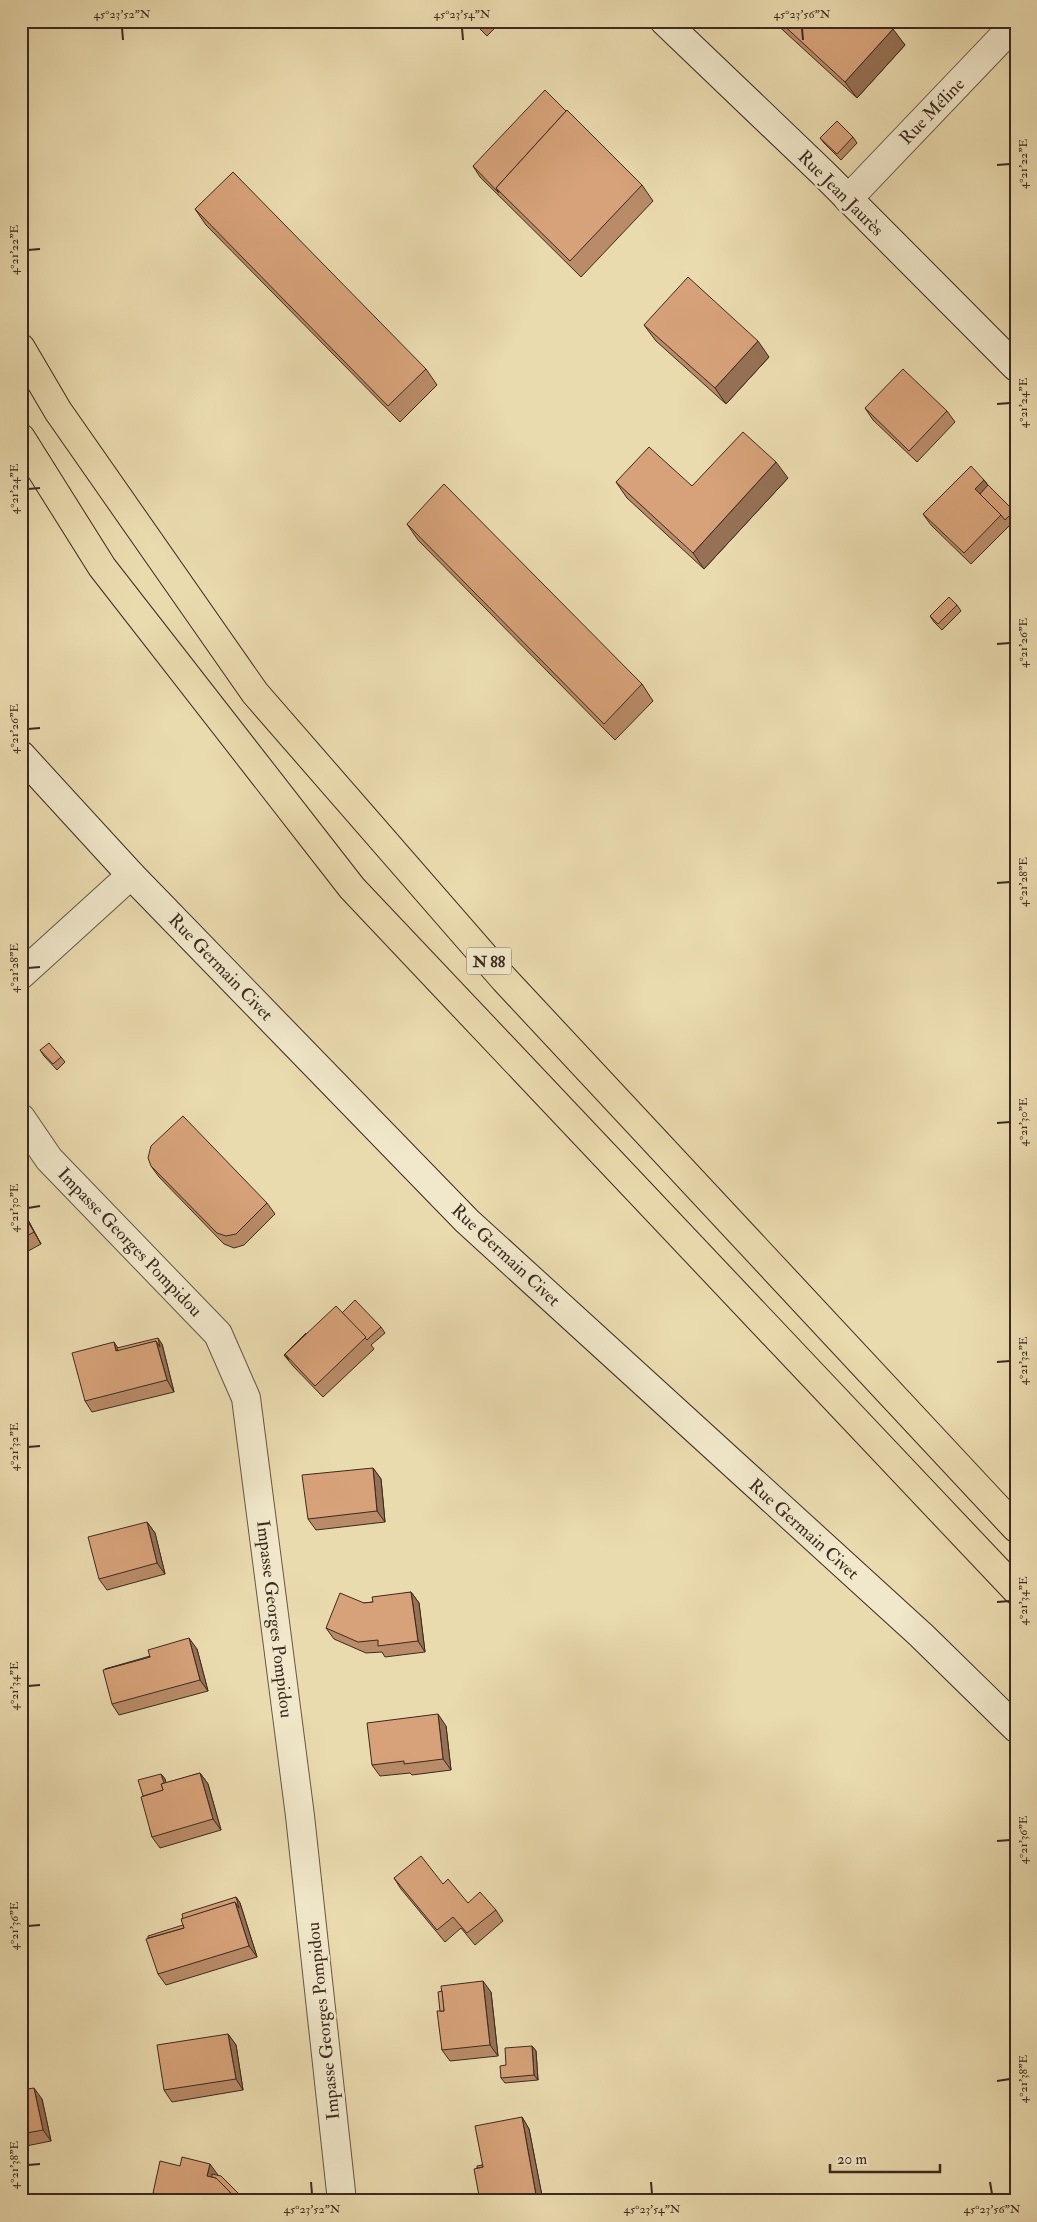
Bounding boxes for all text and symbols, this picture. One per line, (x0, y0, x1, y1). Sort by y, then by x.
text: 45°23'52"N (93, 7, 151, 22)
text: 45°23'54"N (433, 7, 491, 22)
text: 45°23'56"N (773, 7, 831, 22)
street label: Rue Méline (895, 73, 970, 150)
text: 4°21'22"E (1016, 139, 1031, 189)
street label: Rue Jean Jaurès (793, 146, 888, 241)
text: 4°21'22"E (7, 225, 22, 275)
text: 4°21'24"E (1016, 377, 1031, 428)
text: 4°21'24"E (7, 463, 22, 514)
text: 4°21'26"E (1016, 618, 1031, 668)
text: 4°21'26"E (7, 704, 22, 754)
text: 4°21'28"E (1016, 857, 1031, 907)
street label: Rue Germain Civet (164, 909, 278, 1026)
text: 4°21'28"E (7, 943, 22, 993)
road number: N 88 (466, 948, 512, 974)
text: 4°21'30"E (1016, 1097, 1031, 1146)
street label: Impasse Georges Pompidou (52, 1163, 207, 1322)
text: 4°21'30"E (7, 1183, 22, 1232)
street label: Rue Germain Civet (446, 1199, 565, 1312)
text: 4°21'32"E (1016, 1336, 1031, 1385)
text: 4°21'32"E (7, 1422, 22, 1471)
street label: Rue Germain Civet (744, 1474, 864, 1585)
street label: Impasse Georges Pompidou (251, 1519, 298, 1719)
text: 4°21'34"E (1016, 1576, 1031, 1626)
text: 4°21'34"E (7, 1661, 22, 1711)
text: 4°21'36"E (1016, 1815, 1031, 1864)
text: 4°21'36"E (7, 1901, 22, 1950)
street label: Impasse Georges Pompidou (302, 1921, 345, 2121)
text: 4°21'38"E (1016, 2055, 1031, 2103)
text: 4°21'38"E (7, 2141, 22, 2189)
scale bar (830, 2142, 940, 2174)
text: 20 m (837, 2150, 867, 2169)
text: 45°23'52"N (283, 2202, 341, 2217)
text: 45°23'54"N (623, 2202, 681, 2217)
text: 45°23'56"N (963, 2202, 1021, 2217)

